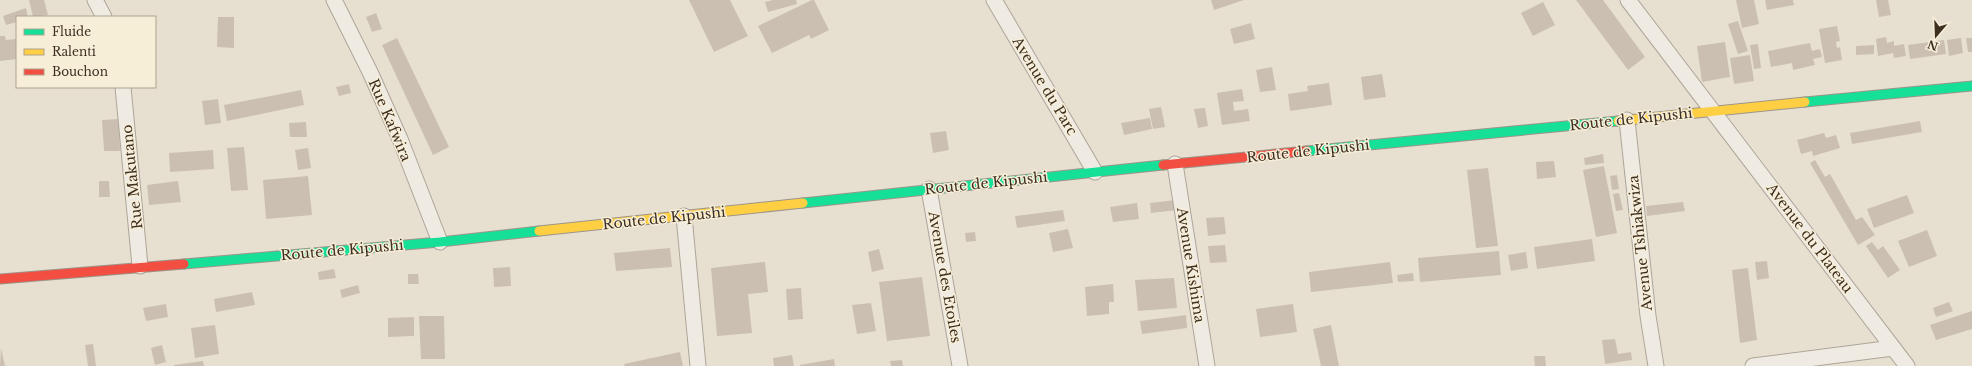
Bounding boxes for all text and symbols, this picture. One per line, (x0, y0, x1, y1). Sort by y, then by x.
legend (16, 16, 156, 88)
north arrow (1916, 16, 1956, 56)
text: Fluide (52, 24, 91, 39)
street label: Avenue du Parc (1008, 33, 1082, 139)
text: N (1925, 37, 1940, 54)
text: Ralenti (52, 44, 96, 59)
text: Bouchon (52, 64, 108, 79)
street label: Rue Kafwira (365, 76, 416, 164)
street label: Route de Kipushi (1569, 104, 1694, 134)
street label: Rue Makutano (118, 124, 146, 230)
street label: Route de Kipushi (1246, 136, 1371, 166)
street label: Route de Kipushi (924, 168, 1049, 198)
street label: Avenue Tshiakwiza (1624, 174, 1656, 313)
street label: Avenue du Plateau (1762, 179, 1857, 297)
street label: Route de Kipushi (602, 203, 727, 233)
street label: Avenue Kishima (1173, 205, 1209, 324)
street label: Avenue des Etoiles (924, 209, 965, 344)
street label: Route de Kipushi (280, 236, 405, 264)

